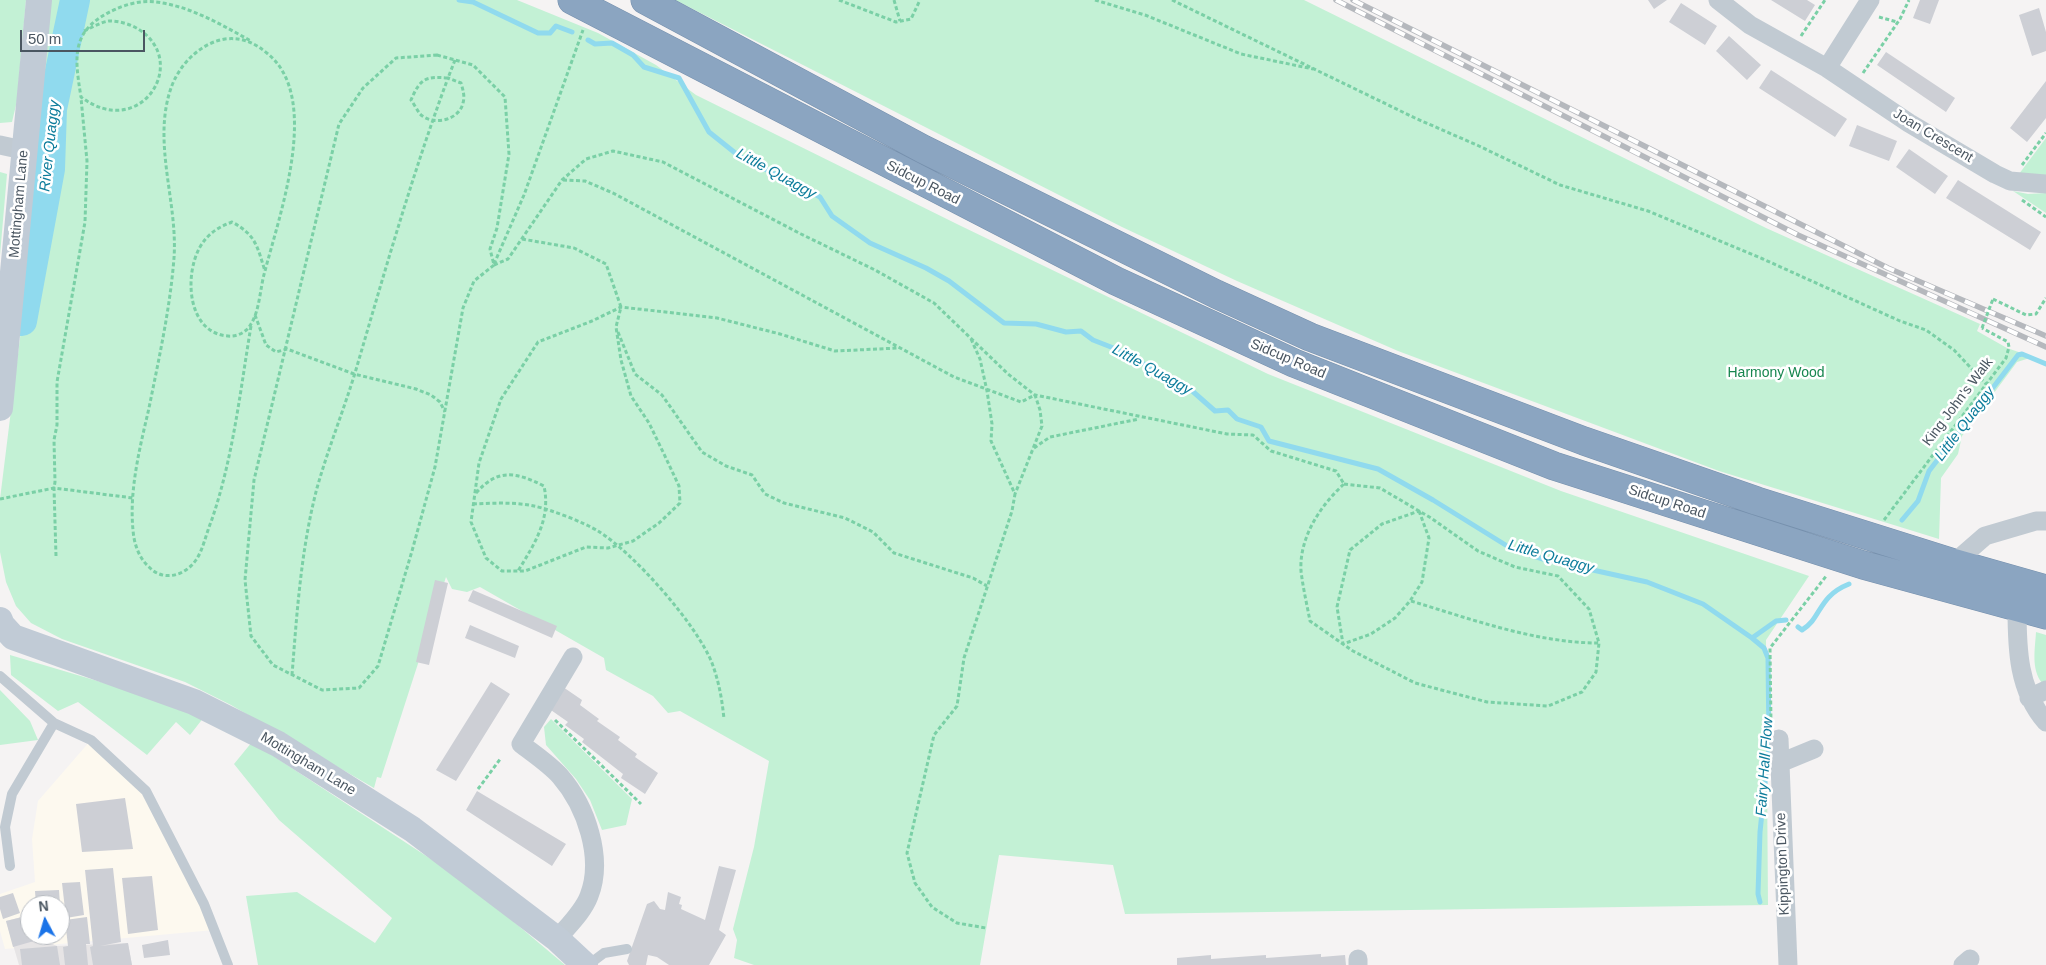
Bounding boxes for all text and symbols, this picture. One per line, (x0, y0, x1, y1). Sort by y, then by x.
scale bar (22, 20, 148, 52)
text: 50 m (28, 30, 61, 47)
water label: River Quaggy (36, 99, 64, 193)
street label: Joan Crescent (1890, 106, 1976, 166)
water label: Little Quaggy (733, 145, 819, 203)
street label: Mottingham Lane (6, 149, 32, 259)
street label: Sidcup Road (883, 157, 963, 209)
street label: Sidcup Road (1248, 336, 1328, 382)
water label: Little Quaggy (1109, 341, 1195, 399)
street label: King John's Walk (1919, 354, 1997, 450)
park label: Harmony Wood (1727, 365, 1825, 381)
water label: Little Quaggy (1931, 383, 1999, 465)
street label: Sidcup Road (1626, 482, 1708, 522)
water label: Little Quaggy (1506, 536, 1596, 578)
water label: Fairy Hall Flow (1753, 717, 1777, 817)
street label: Mottingham Lane (257, 729, 359, 799)
street label: Kippington Drive (1773, 812, 1793, 916)
north arrow (20, 895, 70, 945)
text: N (38, 898, 49, 915)

